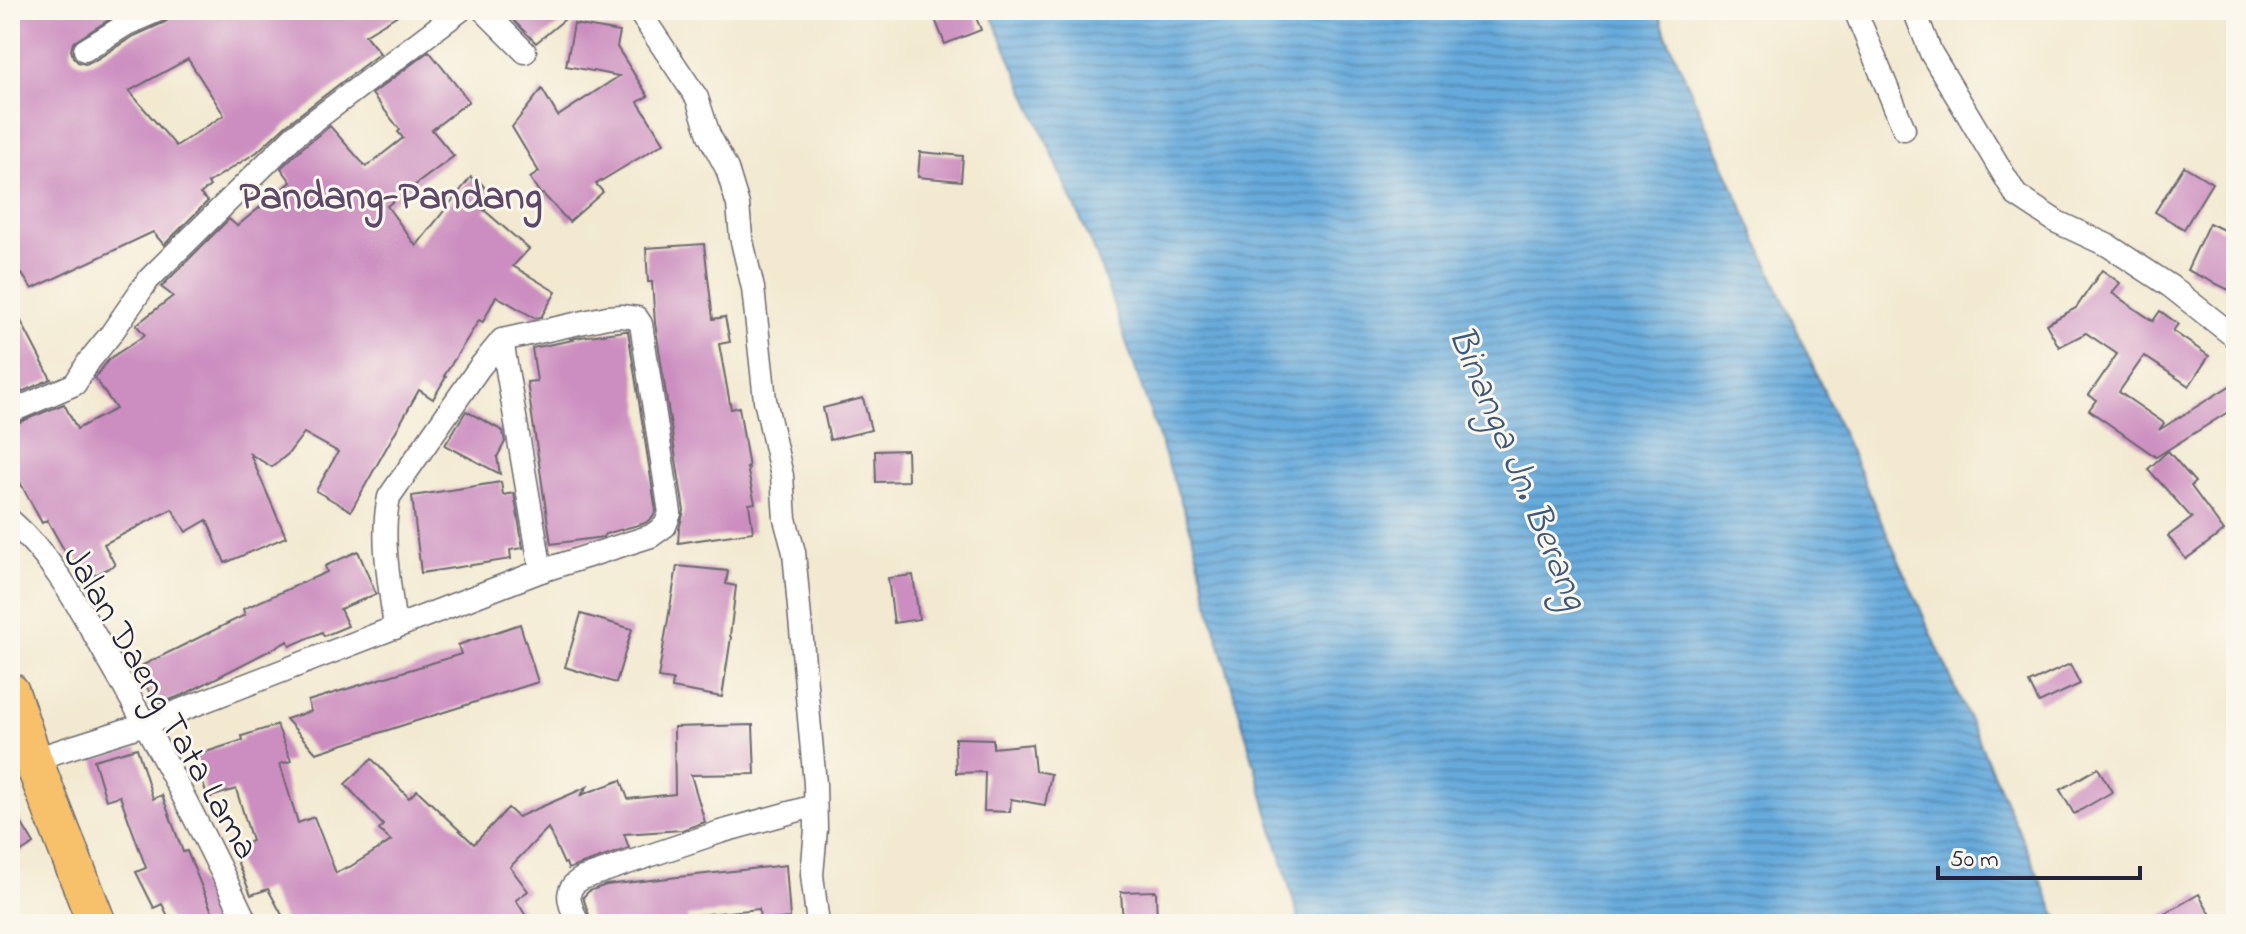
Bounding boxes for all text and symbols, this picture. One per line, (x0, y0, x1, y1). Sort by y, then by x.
district label: Pandang-Pandang (240, 169, 542, 228)
water label: Binanga Jn. Berang (1431, 318, 1602, 620)
street label: Jalan Daeng Tata Lama (47, 536, 271, 870)
scale bar (1938, 830, 2140, 880)
text: 50 m (1950, 843, 1999, 878)

